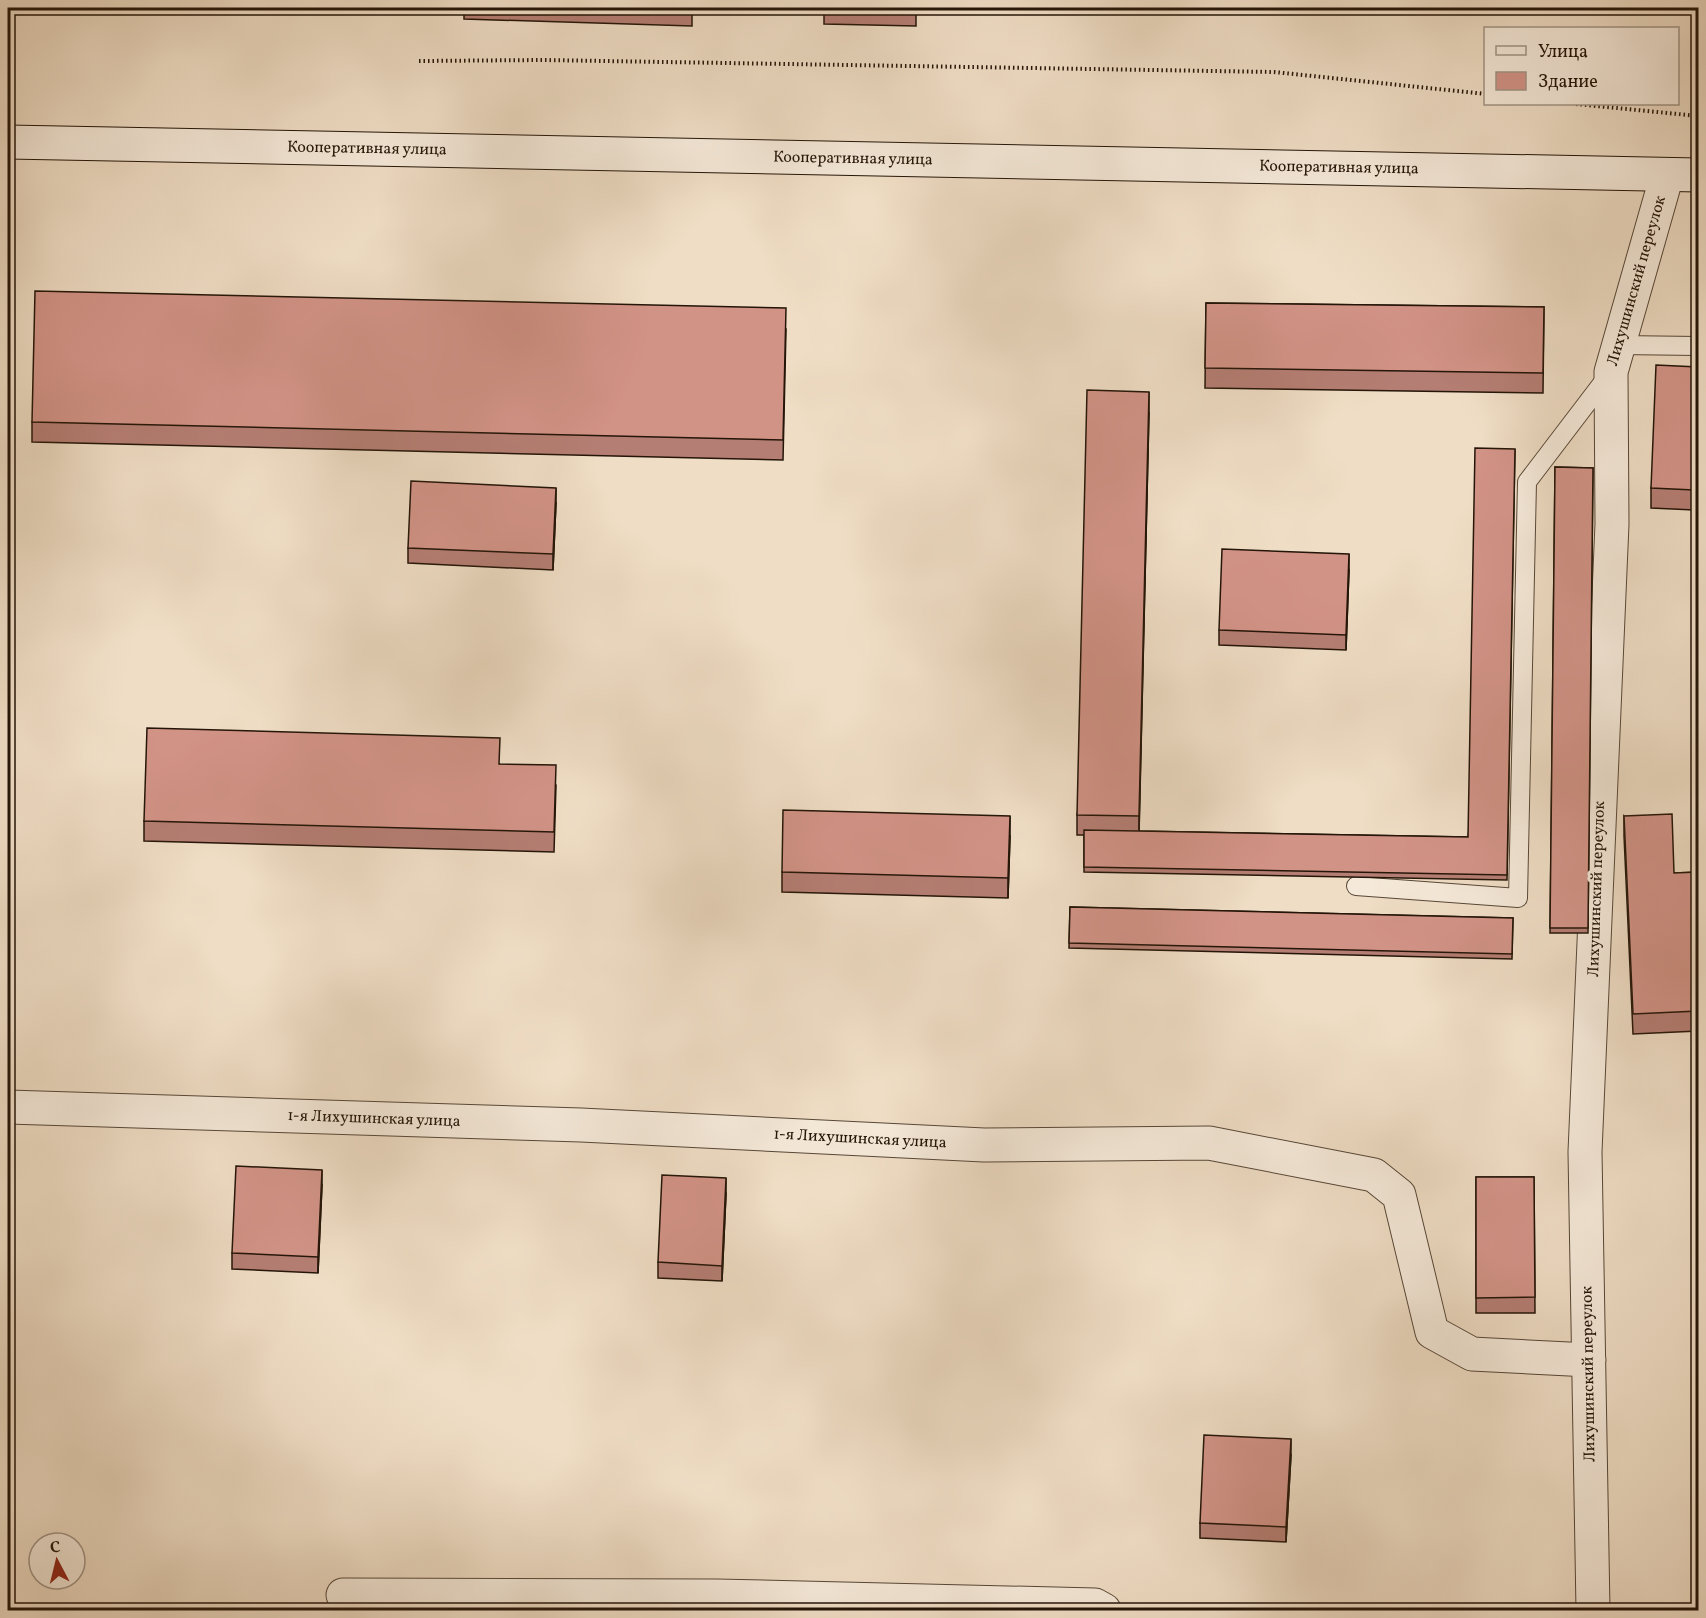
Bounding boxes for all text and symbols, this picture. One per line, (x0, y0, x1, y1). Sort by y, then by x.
legend (1484, 27, 1679, 105)
text: Улица (1538, 40, 1588, 65)
text: Здание (1538, 70, 1598, 95)
street label: Кооперативная улица (287, 137, 447, 161)
street label: Кооперативная улица (773, 147, 933, 171)
street label: Кооперативная улица (1259, 156, 1419, 180)
street label: Лихушинский переулок (1602, 193, 1672, 369)
street label: Лихушинский переулок (1583, 800, 1611, 977)
street label: 1-я Лихушинская улица (287, 1105, 461, 1133)
street label: 1-я Лихушинская улица (773, 1123, 947, 1155)
street label: Лихушинский переулок (1576, 1285, 1602, 1462)
north arrow (27, 1531, 87, 1591)
text: С (49, 1537, 62, 1560)

